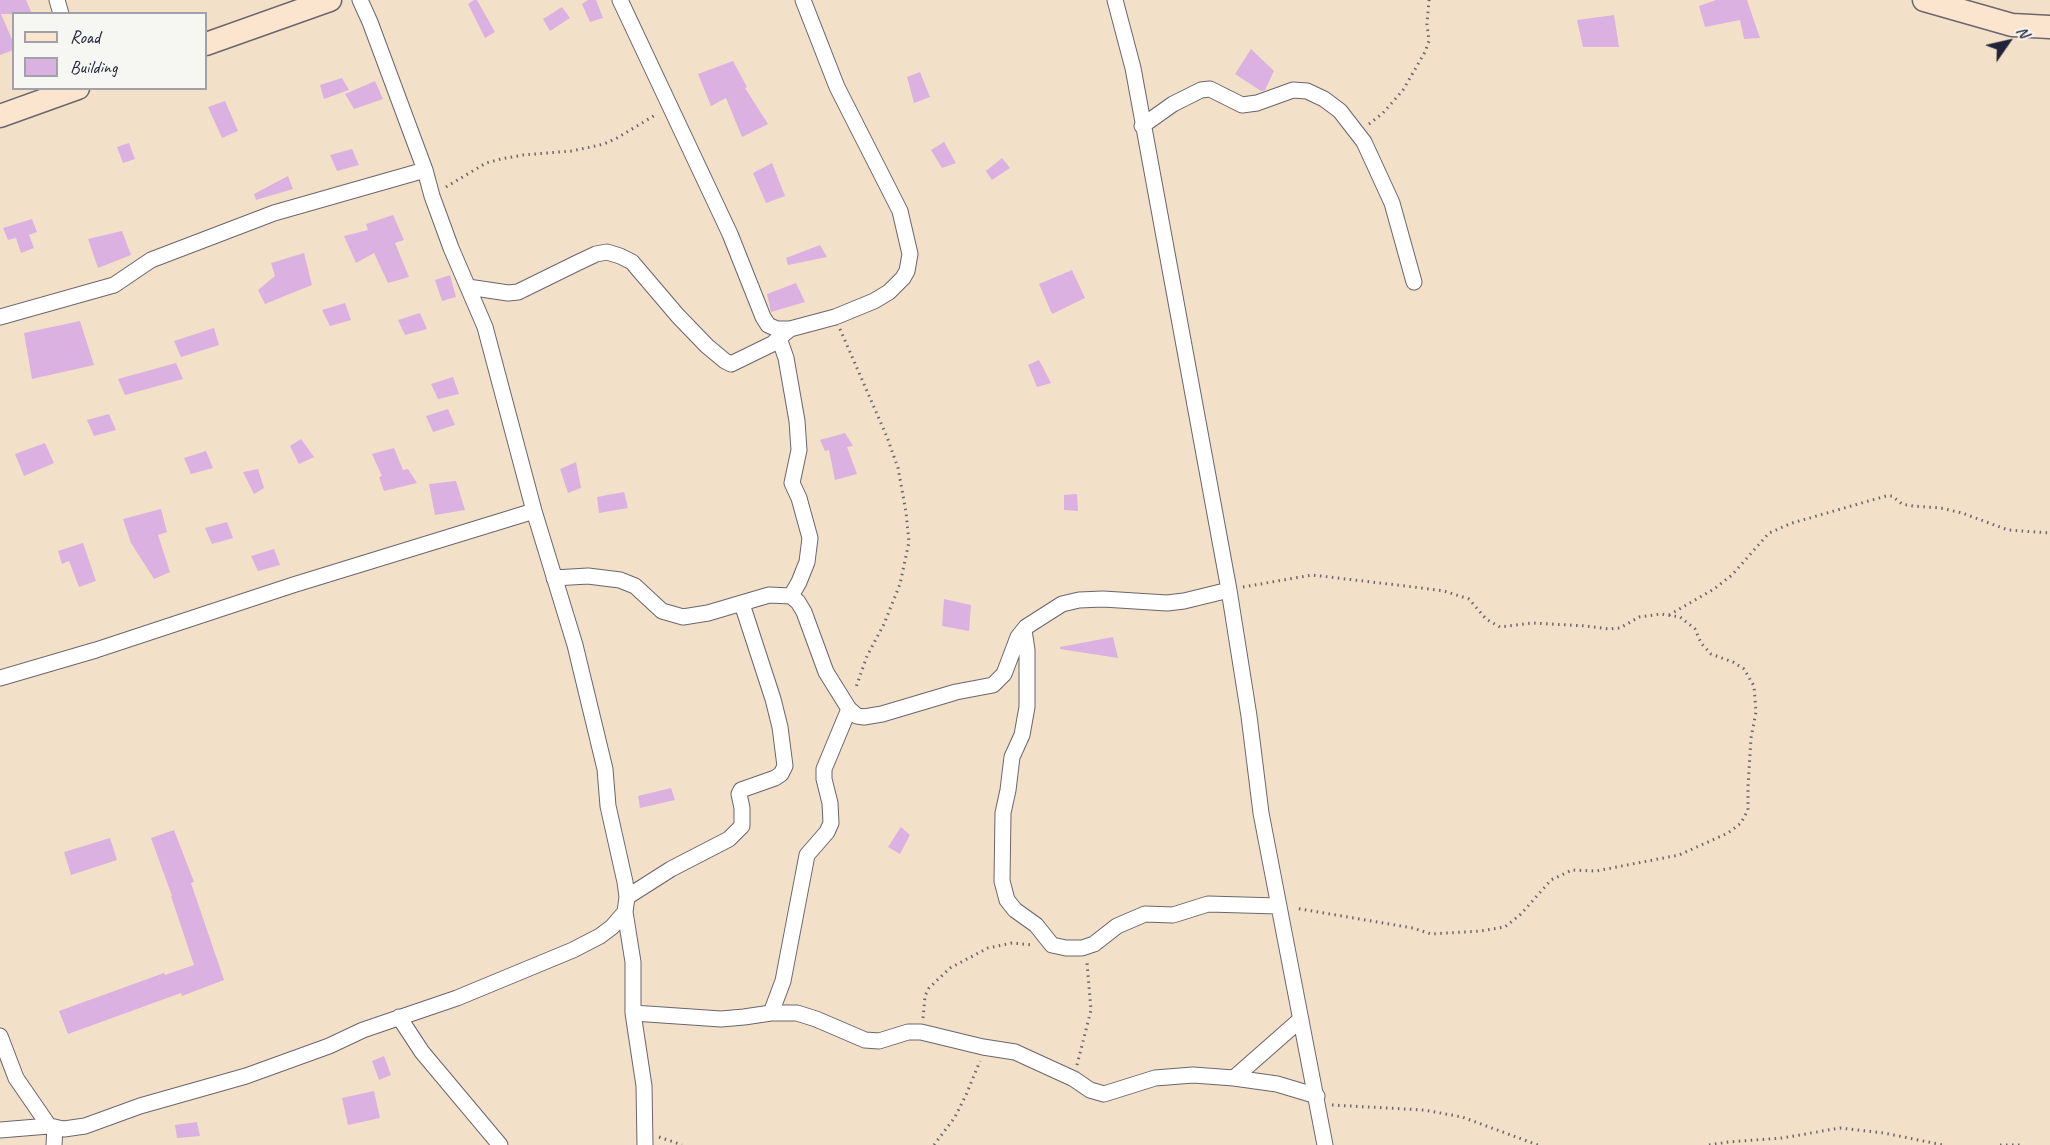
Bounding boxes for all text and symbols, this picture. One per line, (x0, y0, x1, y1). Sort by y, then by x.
legend (12, 12, 207, 90)
north arrow (1978, 12, 2038, 72)
text: N (2012, 22, 2034, 42)
text: Road (70, 26, 100, 48)
text: Building (70, 56, 117, 78)

